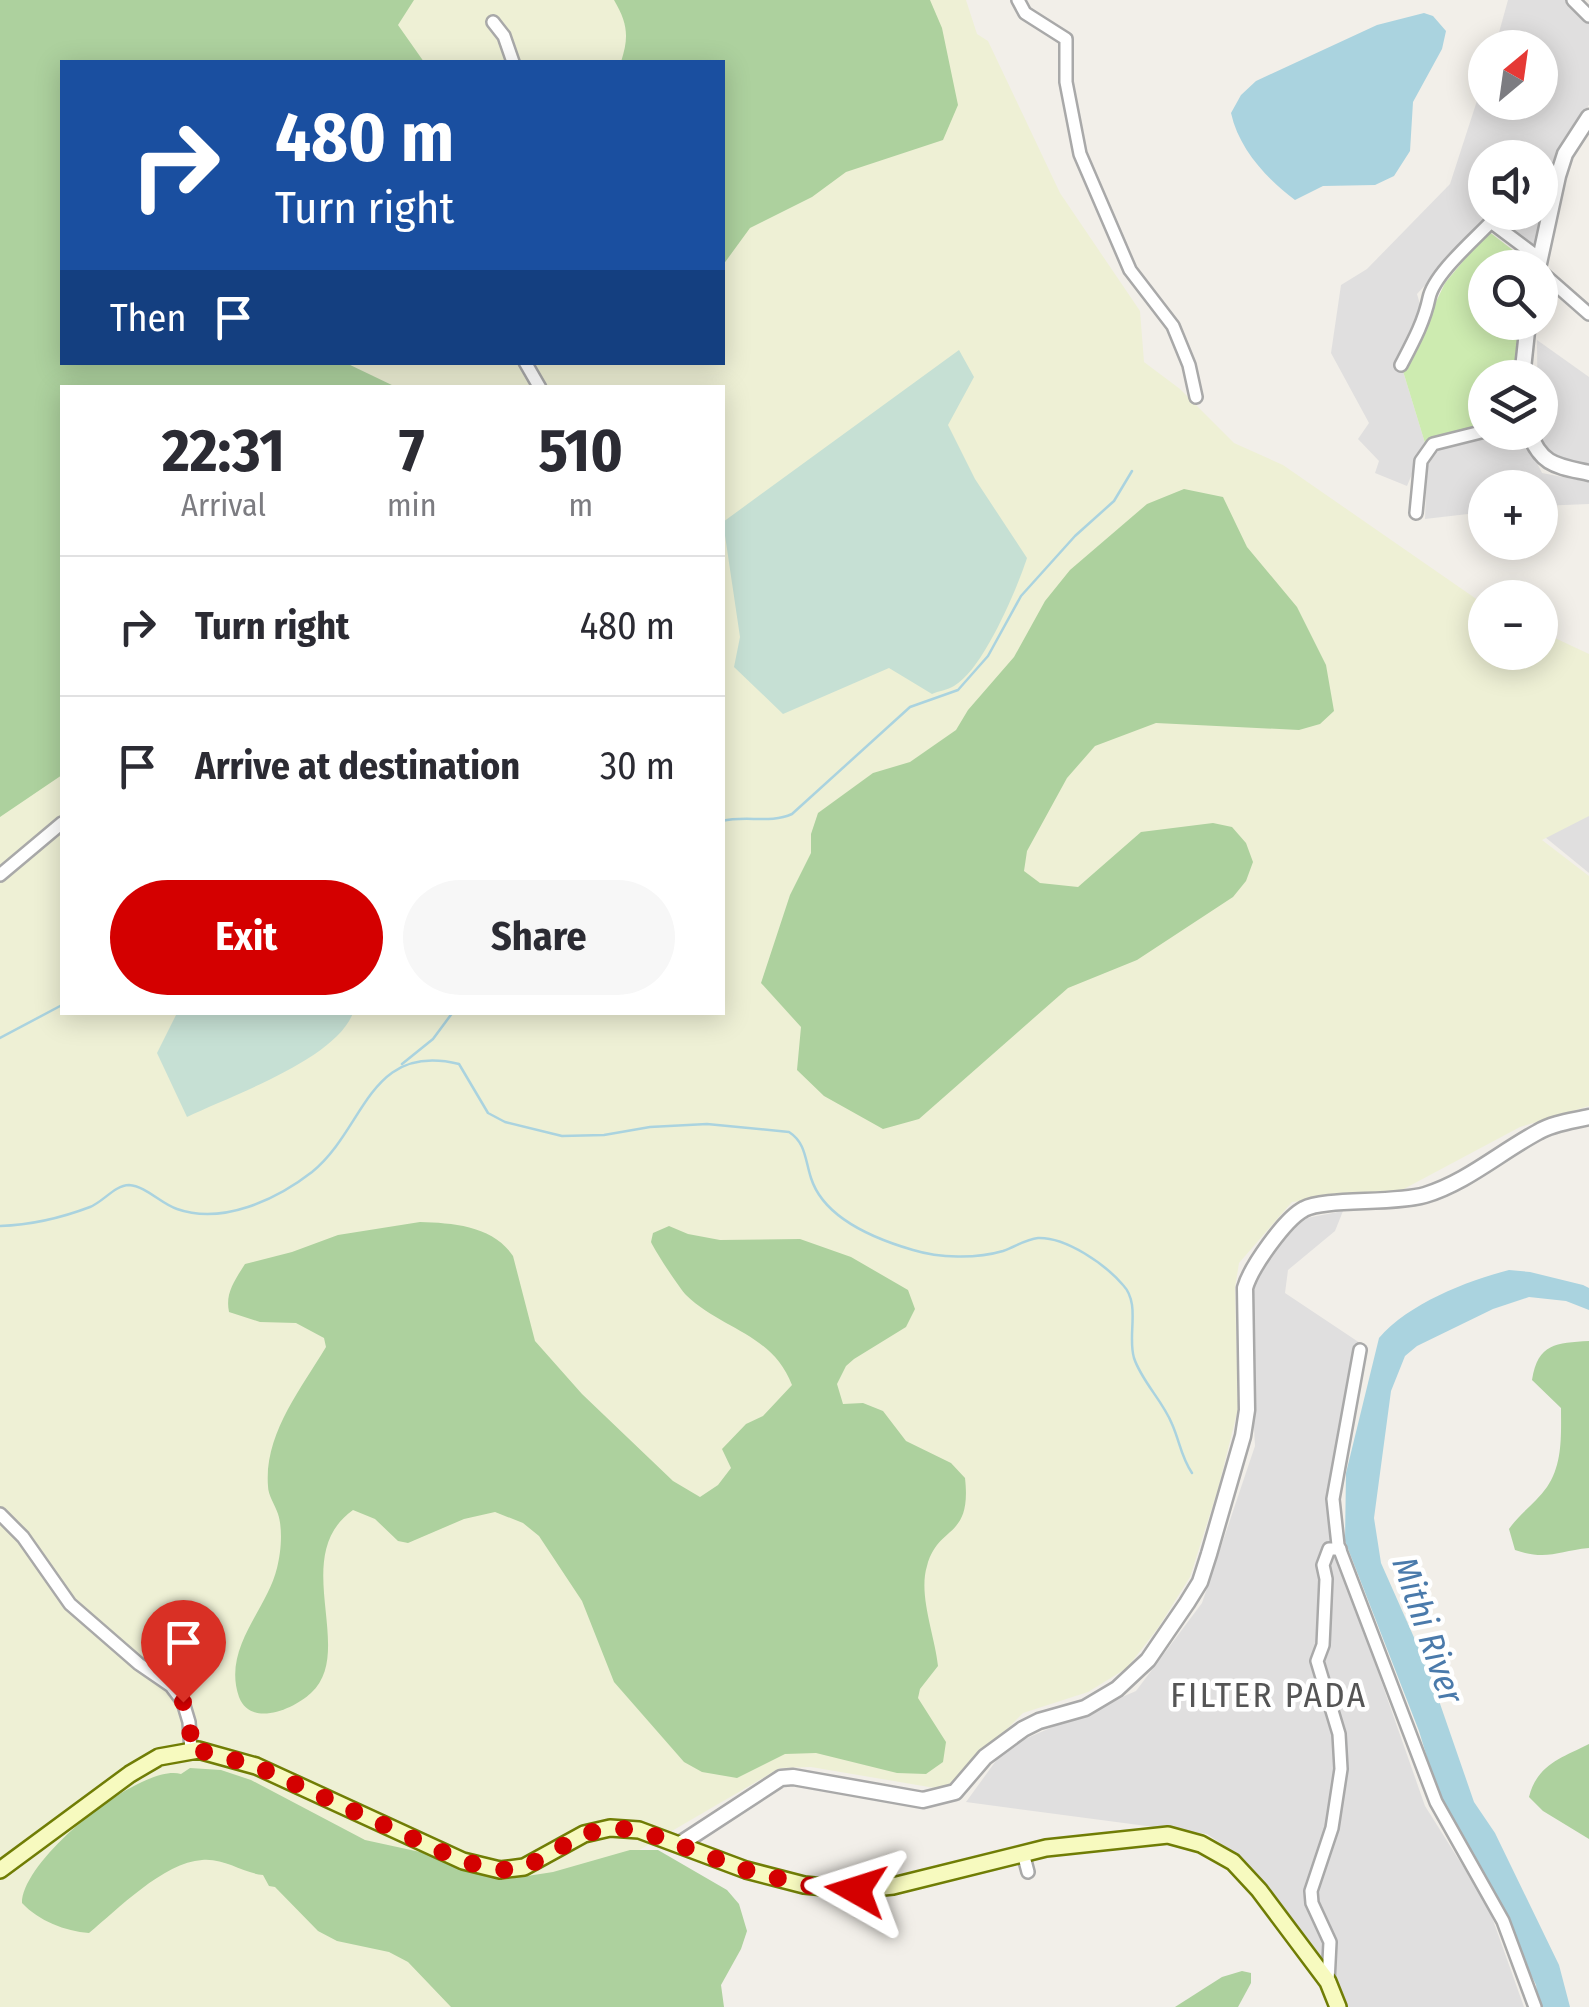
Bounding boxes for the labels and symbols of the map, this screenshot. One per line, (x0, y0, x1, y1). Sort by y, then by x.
north arrow (1468, 30, 1558, 120)
water label: Mithi River (1383, 1551, 1473, 1710)
pin (141, 1600, 226, 1703)
district label: FILTER PADA (1170, 1674, 1368, 1716)
position arrow (804, 1838, 908, 1942)

